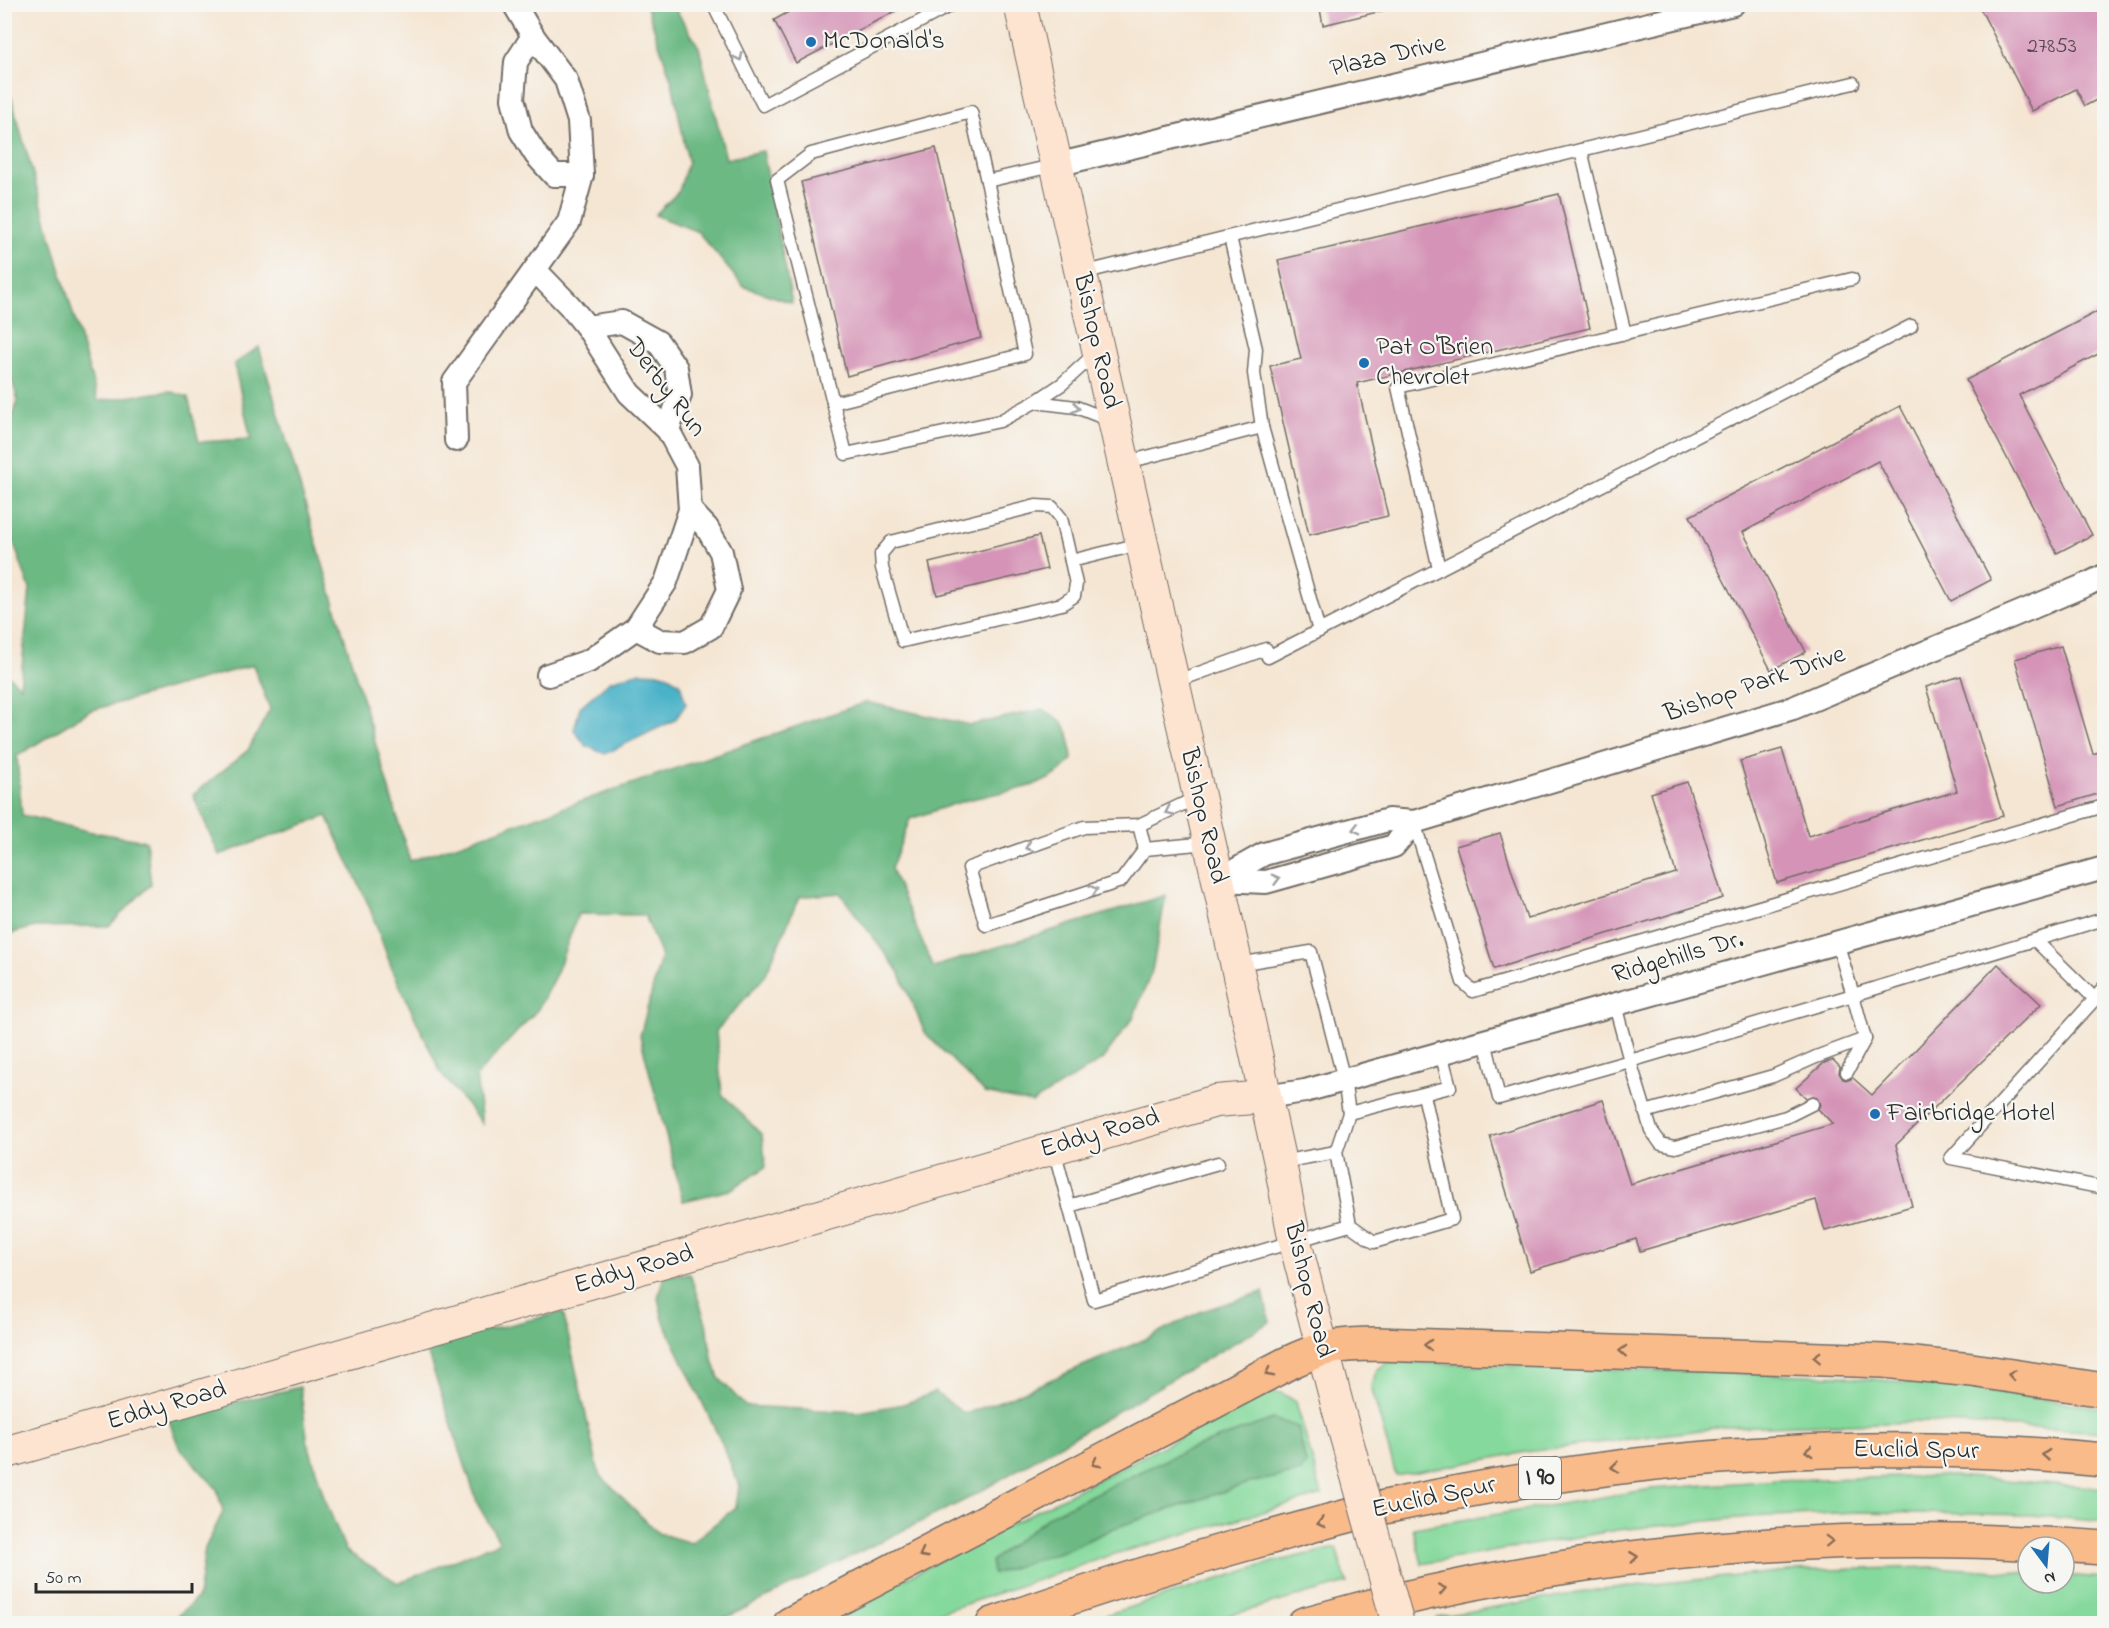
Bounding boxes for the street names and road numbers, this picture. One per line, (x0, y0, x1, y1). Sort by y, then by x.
street label: Plaza Drive (1326, 25, 1450, 89)
street label: Bishop Road (1062, 268, 1130, 413)
street label: Derby Run (614, 330, 715, 446)
street label: Bishop Park Drive (1658, 636, 1851, 734)
street label: Bishop Road (1169, 743, 1237, 888)
street label: Ridgehills Dr. (1608, 921, 1748, 995)
street label: Eddy Road (1036, 1099, 1164, 1169)
street label: Bishop Road (1273, 1217, 1343, 1362)
street label: Eddy Road (570, 1235, 698, 1305)
street label: Eddy Road (103, 1371, 231, 1441)
street label: Euclid Spur (1853, 1431, 1980, 1471)
road number: I 90 (1519, 1457, 1561, 1499)
street label: Euclid Spur (1368, 1466, 1500, 1530)

